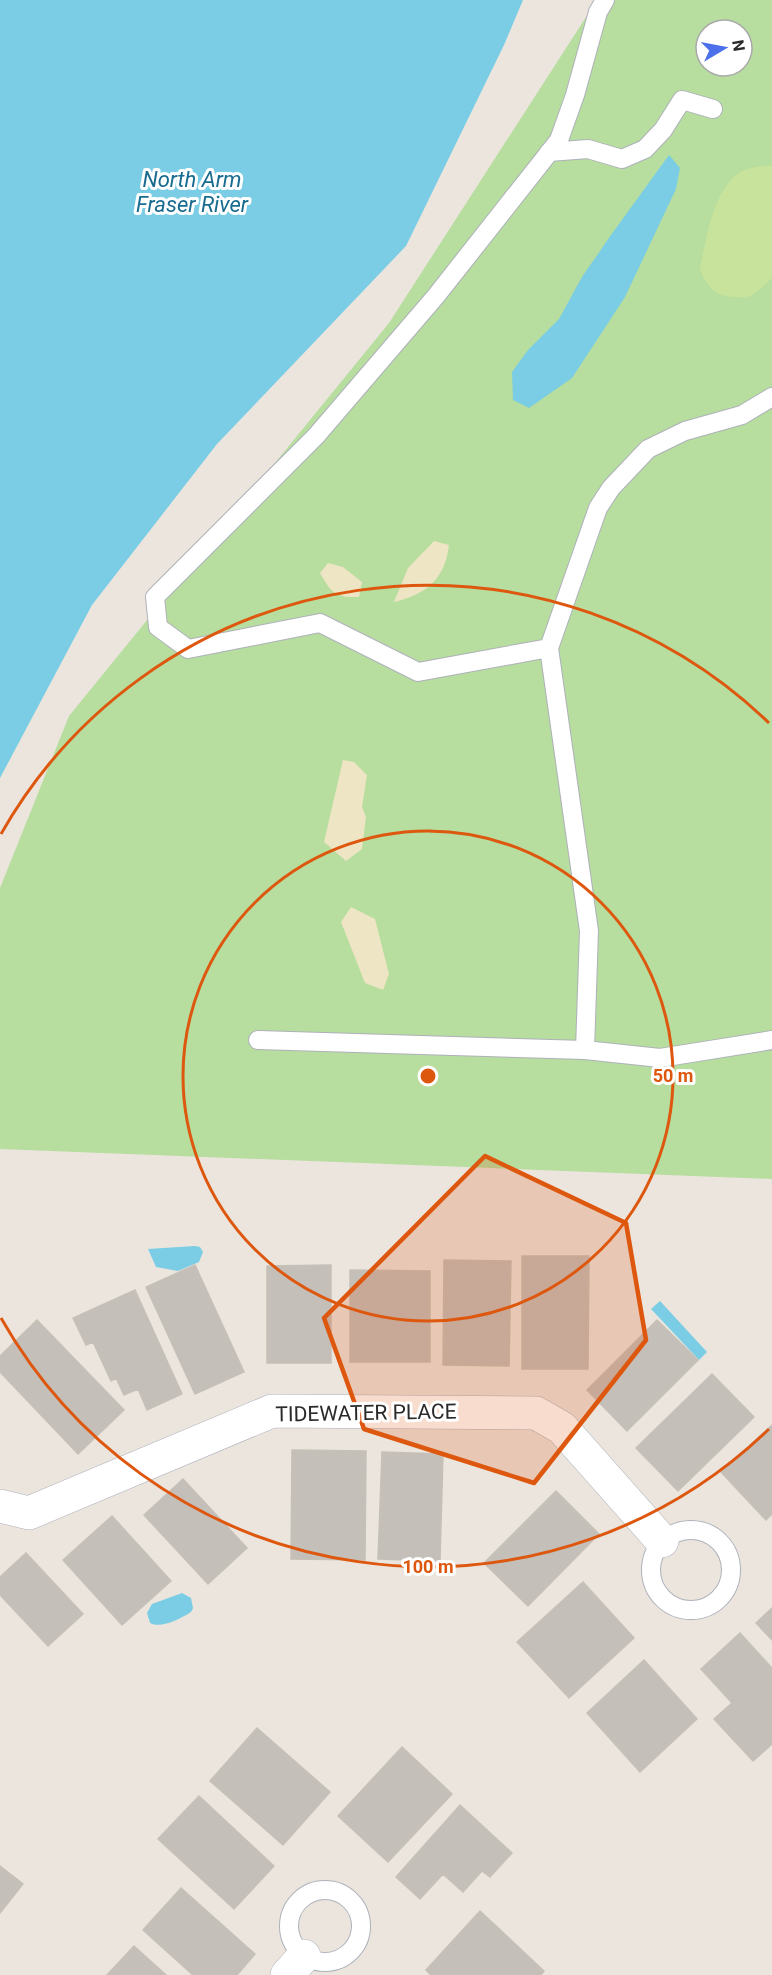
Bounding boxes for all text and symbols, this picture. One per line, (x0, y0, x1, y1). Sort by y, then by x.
north arrow (694, 18, 754, 78)
text: N (728, 38, 749, 53)
water label: North Arm Fraser River (136, 167, 249, 217)
text: 50 m (653, 1065, 693, 1086)
centre of rings (418, 1066, 438, 1086)
street label: TIDEWATER PLACE (275, 1399, 457, 1427)
text: 100 m (402, 1556, 454, 1577)

